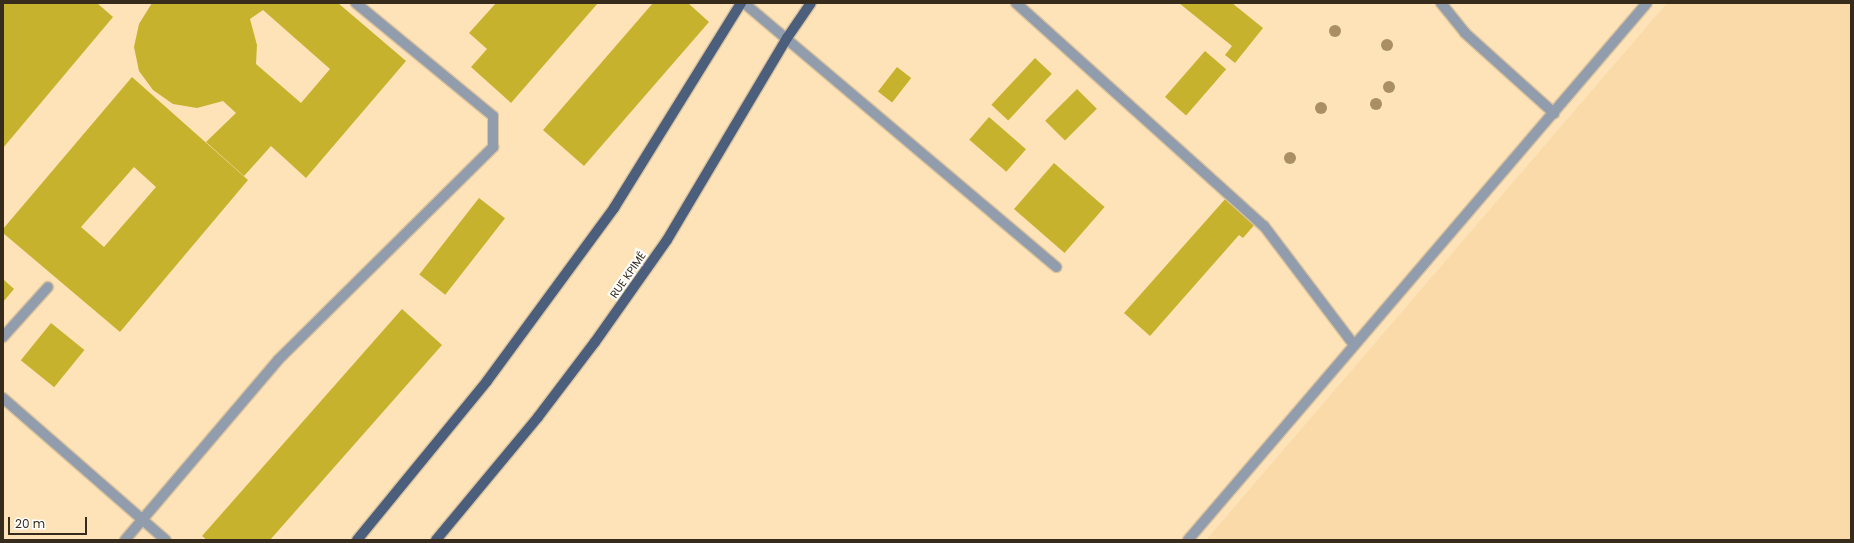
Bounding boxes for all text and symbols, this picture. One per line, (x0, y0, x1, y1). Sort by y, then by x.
street label: RUE KPIMÉ (607, 249, 649, 301)
scale bar (10, 509, 89, 535)
text: 20 m (15, 515, 45, 532)

